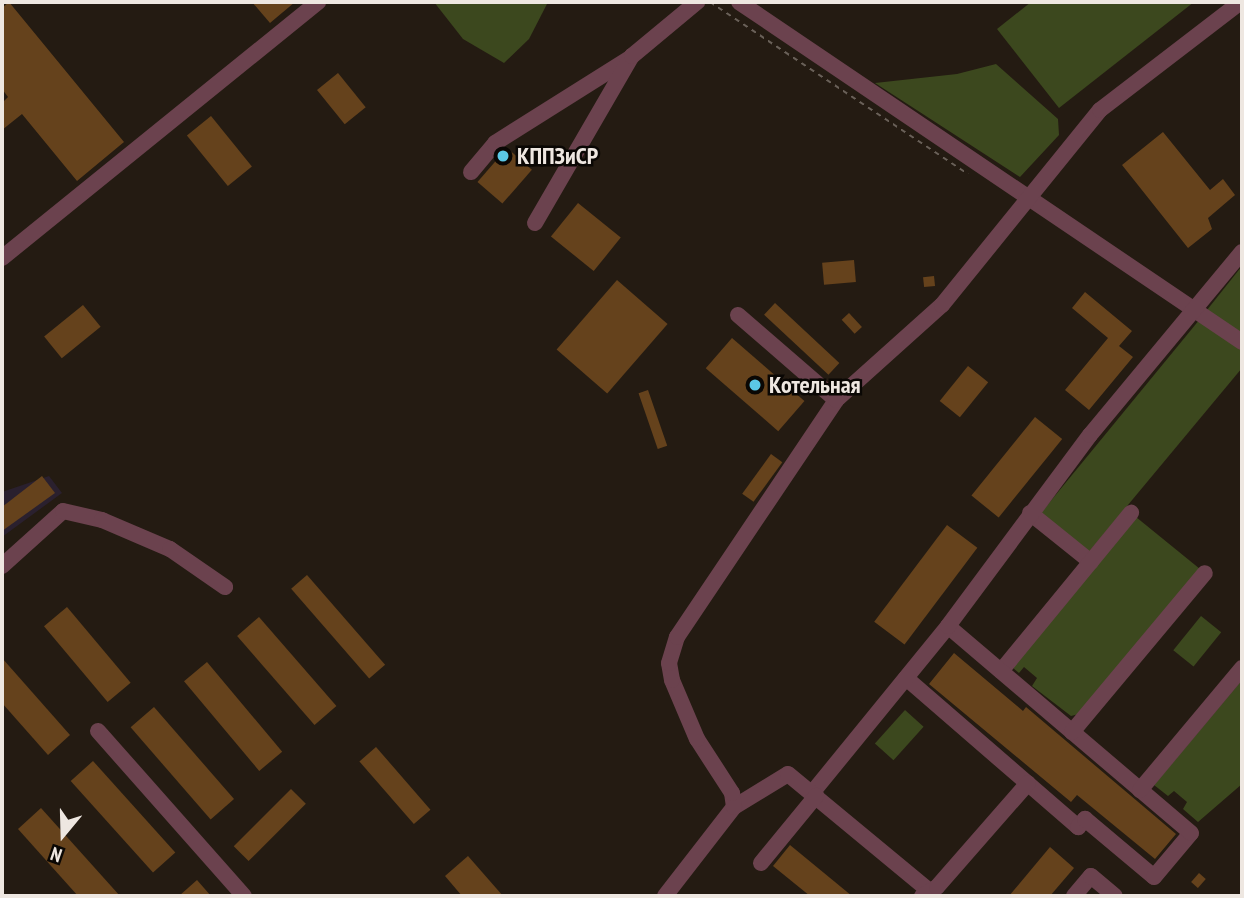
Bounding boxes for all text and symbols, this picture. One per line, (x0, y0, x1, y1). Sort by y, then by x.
place label: КППЗиСР (517, 142, 598, 170)
marker: КППЗиСР (495, 148, 511, 164)
place label: Котельная (769, 371, 861, 399)
marker: Котельная (747, 377, 763, 393)
north arrow (28, 800, 98, 870)
text: N (47, 842, 65, 868)

